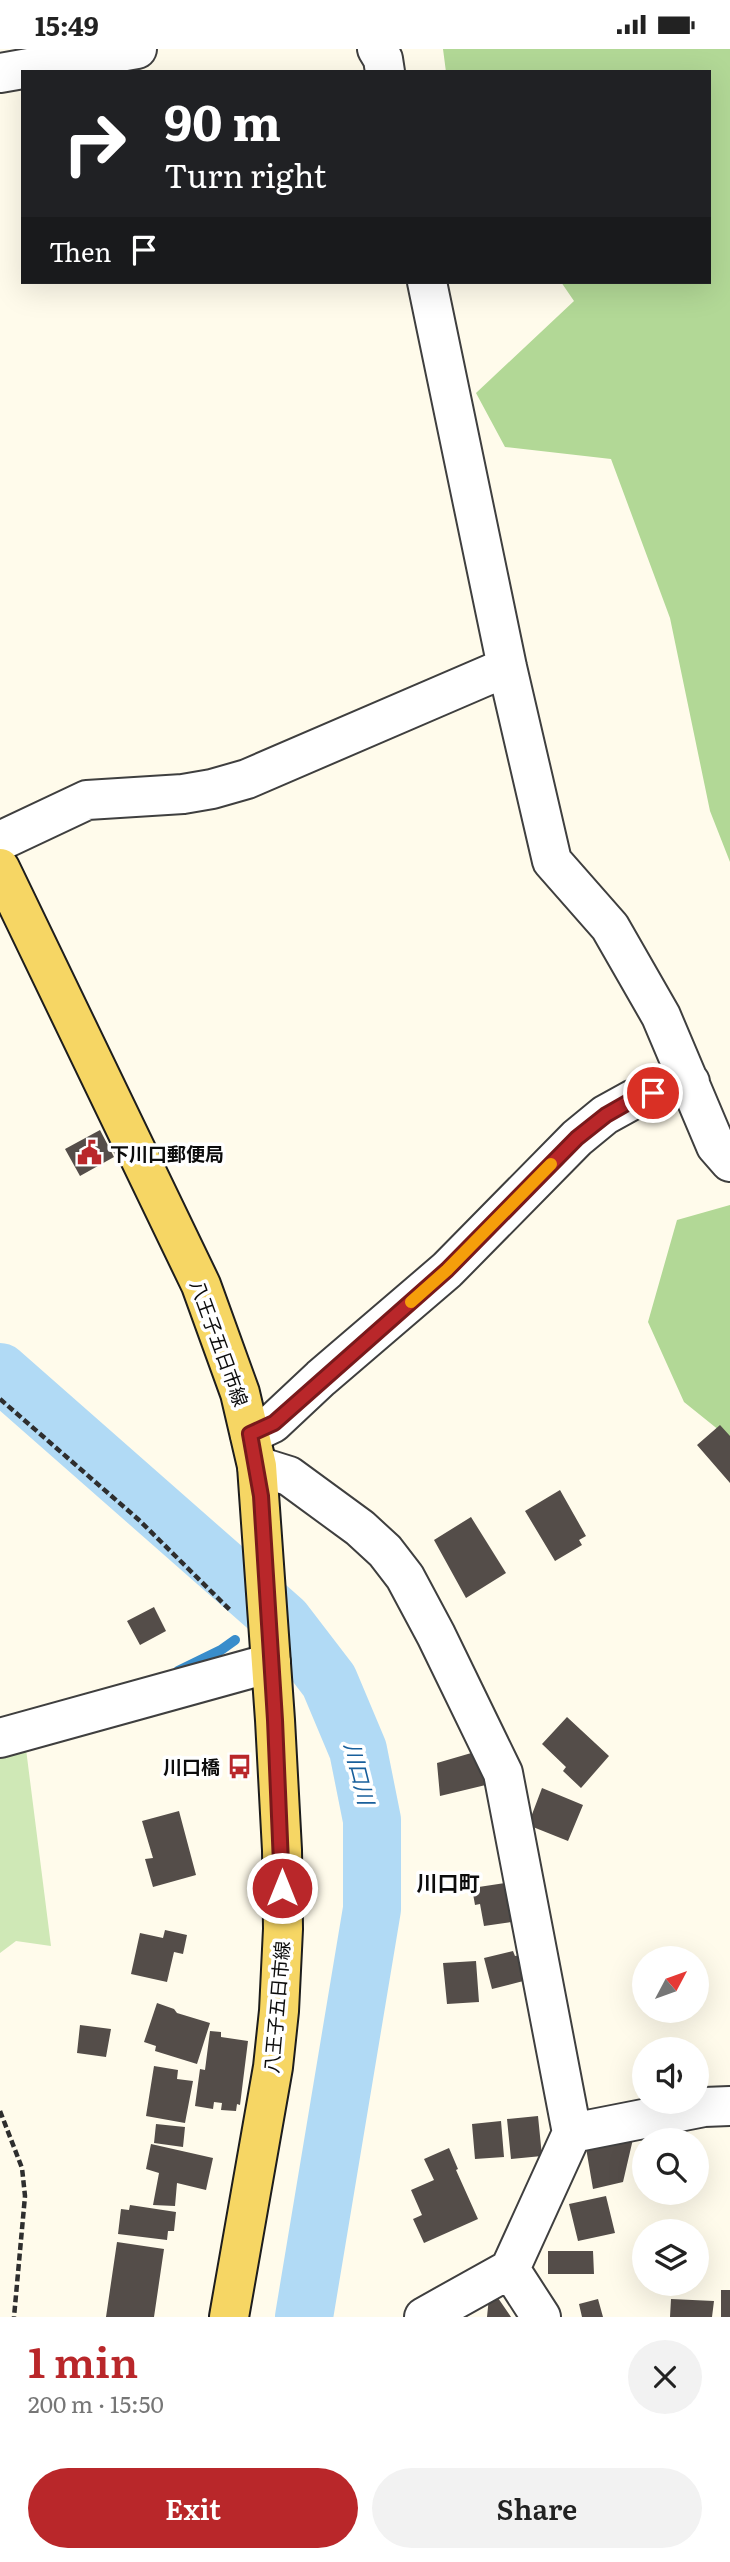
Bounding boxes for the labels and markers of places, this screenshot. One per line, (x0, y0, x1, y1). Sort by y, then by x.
pin (623, 1063, 683, 1123)
public building icon: 下川口郵便局 (76, 1139, 104, 1167)
place label: 下川口郵便局 (110, 1139, 224, 1167)
place label: 川口橋 (163, 1752, 220, 1780)
bus stop icon: 川口橋 (226, 1752, 254, 1780)

